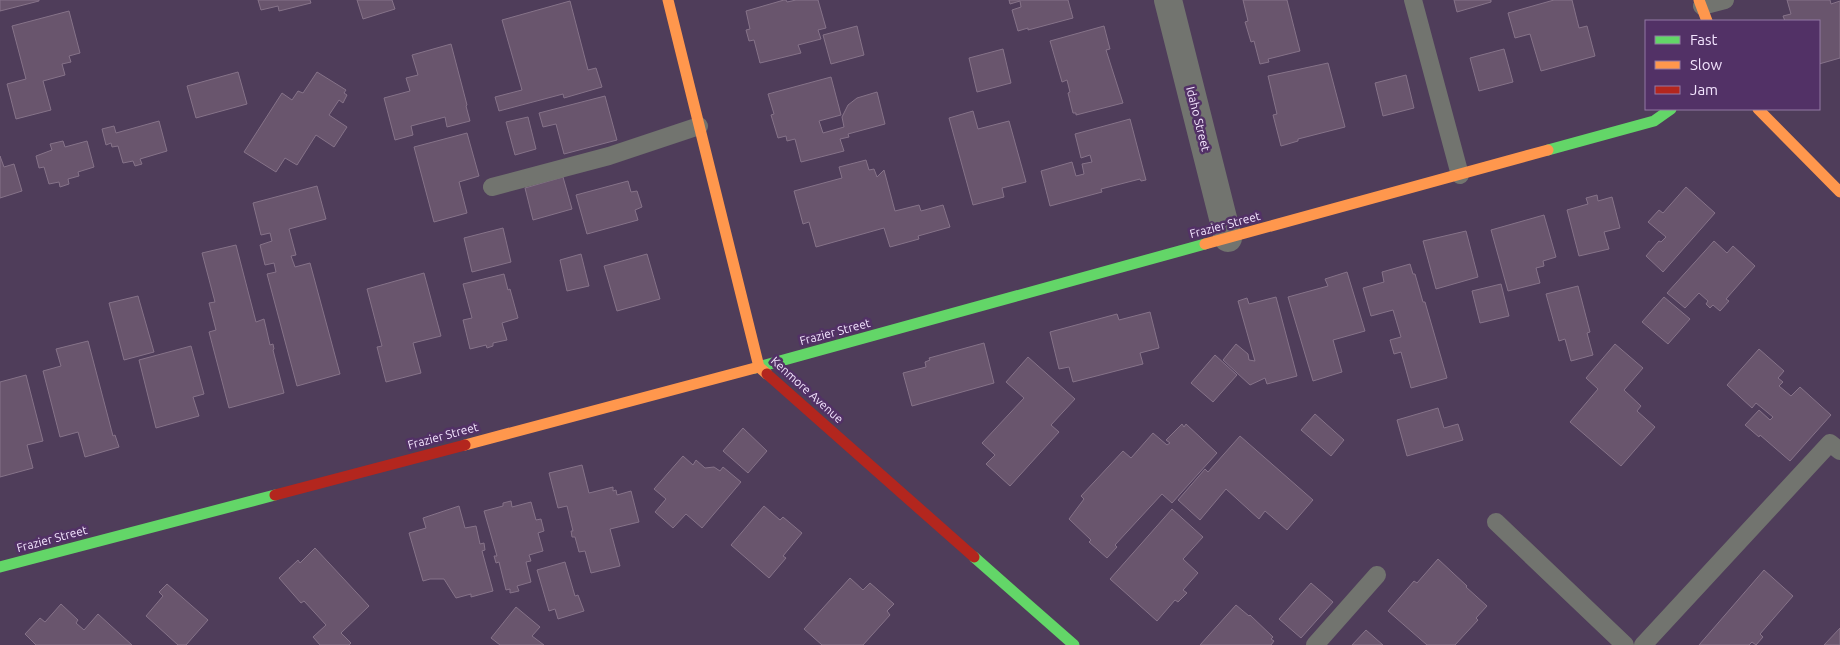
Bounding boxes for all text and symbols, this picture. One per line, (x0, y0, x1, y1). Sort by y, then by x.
legend (1645, 20, 1820, 110)
text: Fast (1690, 31, 1718, 48)
text: Slow (1690, 56, 1723, 73)
text: Jam (1690, 81, 1718, 98)
street label: Idaho Street (1184, 85, 1213, 153)
street label: Frazier Street (1188, 209, 1262, 240)
street label: Frazier Street (798, 316, 872, 347)
street label: Kenmore Avenue (769, 354, 846, 425)
street label: Frazier Street (406, 420, 480, 451)
street label: Frazier Street (15, 523, 89, 554)

